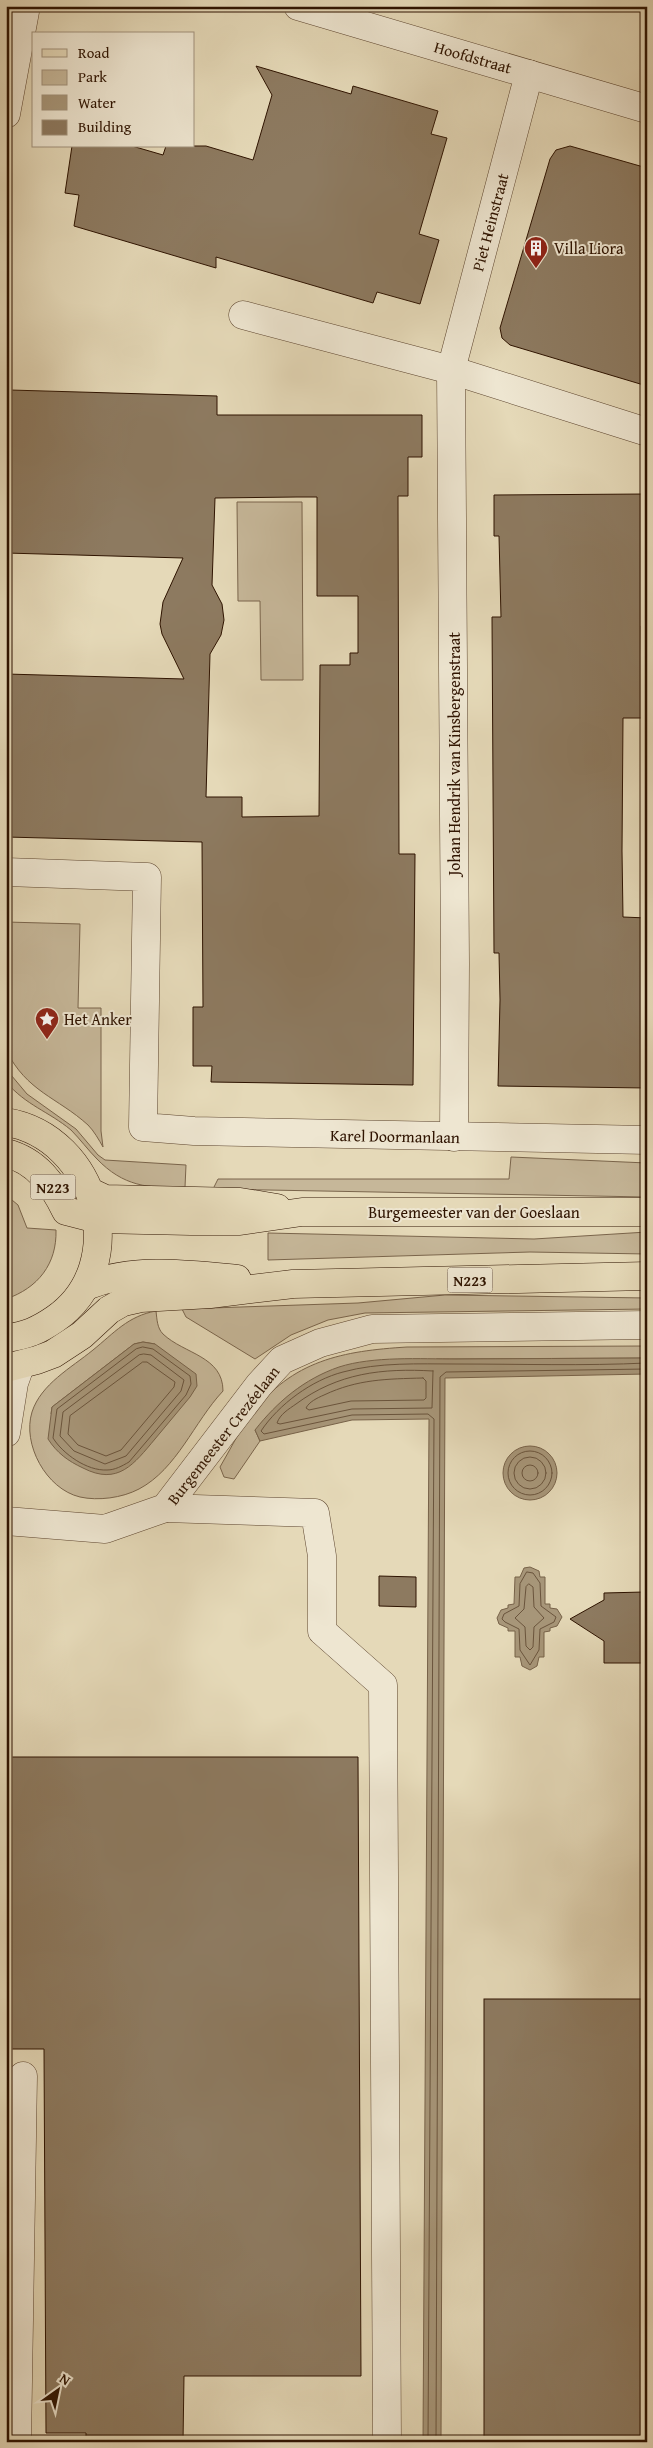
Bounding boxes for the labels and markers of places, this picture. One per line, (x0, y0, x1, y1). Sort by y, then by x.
building icon: Villa Liora (523, 235, 549, 269)
place label: Villa Liora (554, 236, 624, 260)
place icon: Het Anker (34, 1006, 60, 1040)
place label: Het Anker (64, 1007, 132, 1031)

